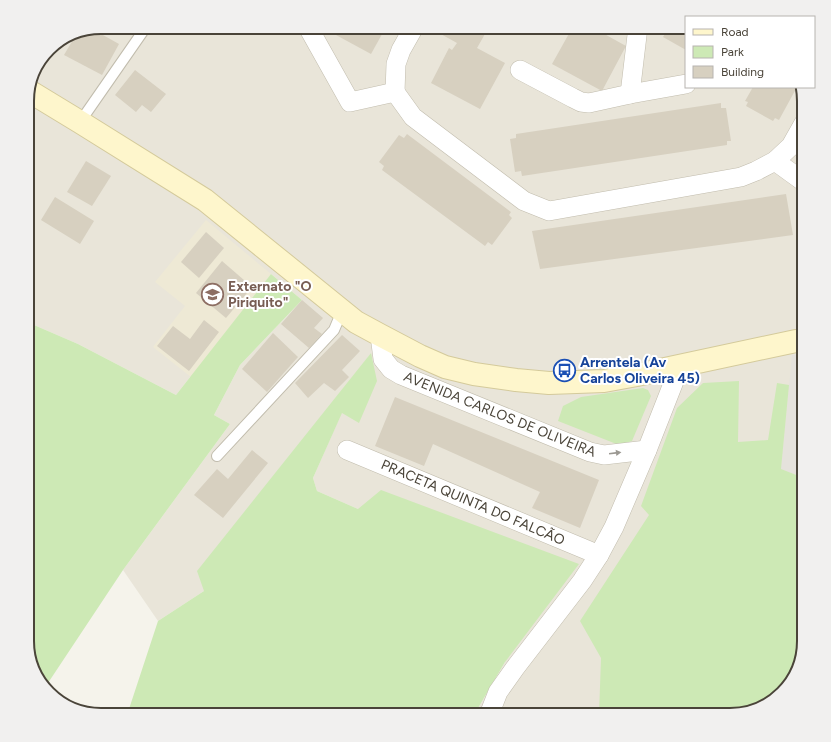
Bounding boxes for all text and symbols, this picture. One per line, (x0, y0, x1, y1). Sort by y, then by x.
legend (685, 16, 815, 88)
text: Road (721, 25, 749, 39)
text: Park (721, 45, 744, 59)
text: Building (721, 65, 764, 79)
place label: Externato "O Piriquito" (228, 278, 311, 311)
school or university icon: Externato "O Piriquito" (200, 281, 226, 307)
place label: Arrentela (Av Carlos Oliveira 45) (580, 354, 700, 387)
bus stop icon: Arrentela (Av Carlos Oliveira 45) (552, 357, 578, 383)
street label: AVENIDA CARLOS DE OLIVEIRA (401, 368, 599, 461)
one-way arrow (609, 450, 621, 457)
street label: PRACETA QUINTA DO FALCÃO (378, 456, 567, 549)

